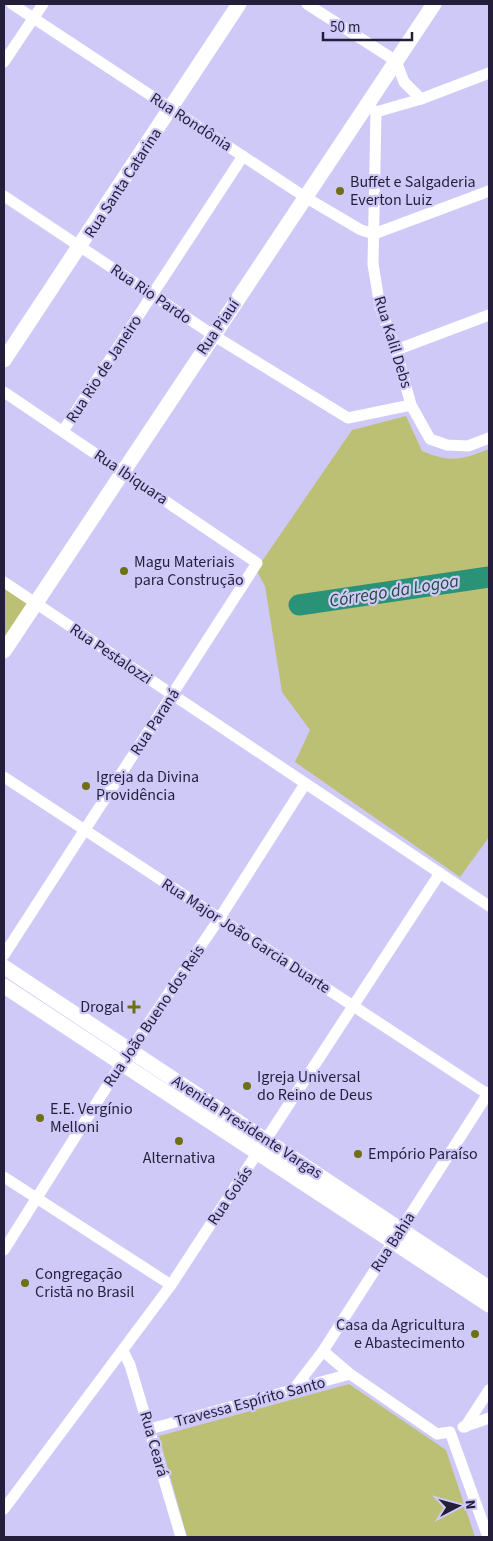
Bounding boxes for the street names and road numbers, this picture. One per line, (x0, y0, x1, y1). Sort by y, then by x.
street label: Rua Rondônia (146, 87, 236, 157)
street label: Rua Santa Catarina (79, 124, 167, 242)
street label: Rua Rio Pardo (106, 259, 196, 329)
street label: Rua Kalil Debs (369, 293, 417, 391)
street label: Rua Piauí (191, 294, 245, 359)
street label: Rua Rio de Janeiro (61, 311, 147, 427)
street label: Rua Ibiquara (90, 444, 172, 510)
street label: Rua Pestalozzi (65, 618, 157, 690)
street label: Rua Paraná (125, 684, 185, 760)
street label: Rua Major João Garcia Duarte (157, 873, 335, 999)
street label: Rua João Bueno dos Reis (98, 940, 210, 1091)
street label: Avenida Presidente Vargas (167, 1070, 327, 1184)
street label: Rua Goiás (202, 1162, 258, 1230)
street label: Rua Bahia (365, 1208, 421, 1276)
street label: Travessa Espírito Santo (172, 1371, 328, 1433)
street label: Rua Ceará (134, 1409, 174, 1479)

